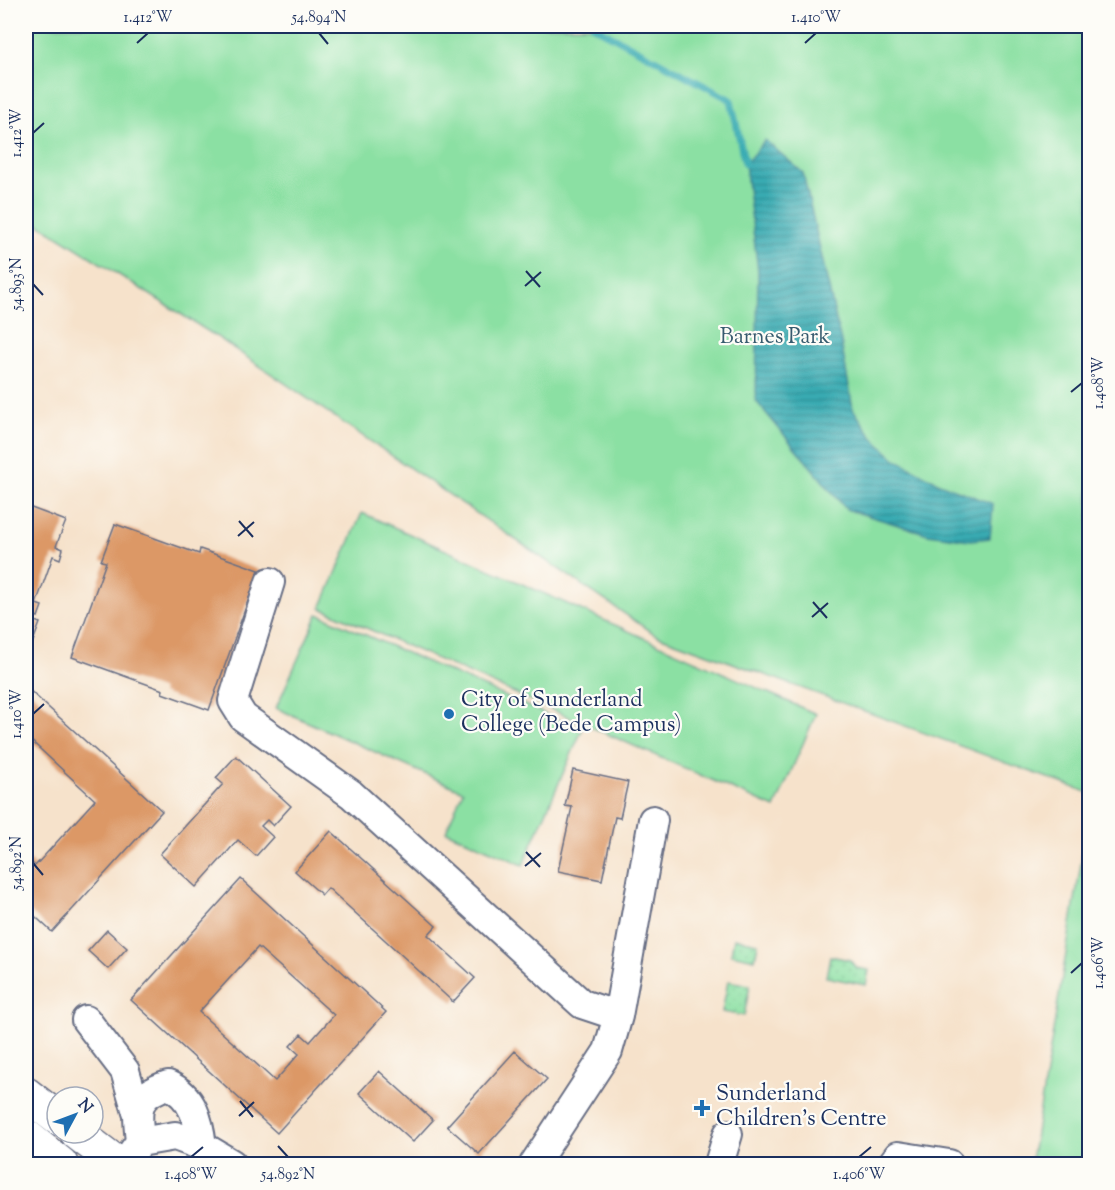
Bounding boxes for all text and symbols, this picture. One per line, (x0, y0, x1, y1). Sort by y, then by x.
text: 1.412°W (124, 8, 173, 29)
text: 54.894°N (291, 8, 346, 29)
text: 1.410°W (791, 8, 841, 29)
text: 1.412°W (7, 108, 28, 157)
text: 54.893°N (7, 257, 28, 312)
park label: Barnes Park (720, 322, 830, 354)
text: 1.408°W (1089, 357, 1110, 409)
place label: City of Sunderland College (Bede Campus) (461, 685, 682, 742)
text: 1.410°W (7, 689, 28, 739)
marker: City of Sunderland College (Bede Campus) (442, 707, 456, 721)
text: 54.892°N (7, 836, 28, 891)
text: 1.406°W (1089, 937, 1110, 989)
place label: Sunderland Children's Centre (716, 1079, 887, 1136)
north arrow (45, 1085, 105, 1145)
text: N (72, 1094, 97, 1119)
marker: Sunderland Children's Centre (693, 1099, 711, 1117)
text: 1.408°W (165, 1165, 217, 1186)
text: 54.892°N (260, 1165, 315, 1186)
text: 1.406°W (833, 1165, 885, 1186)

